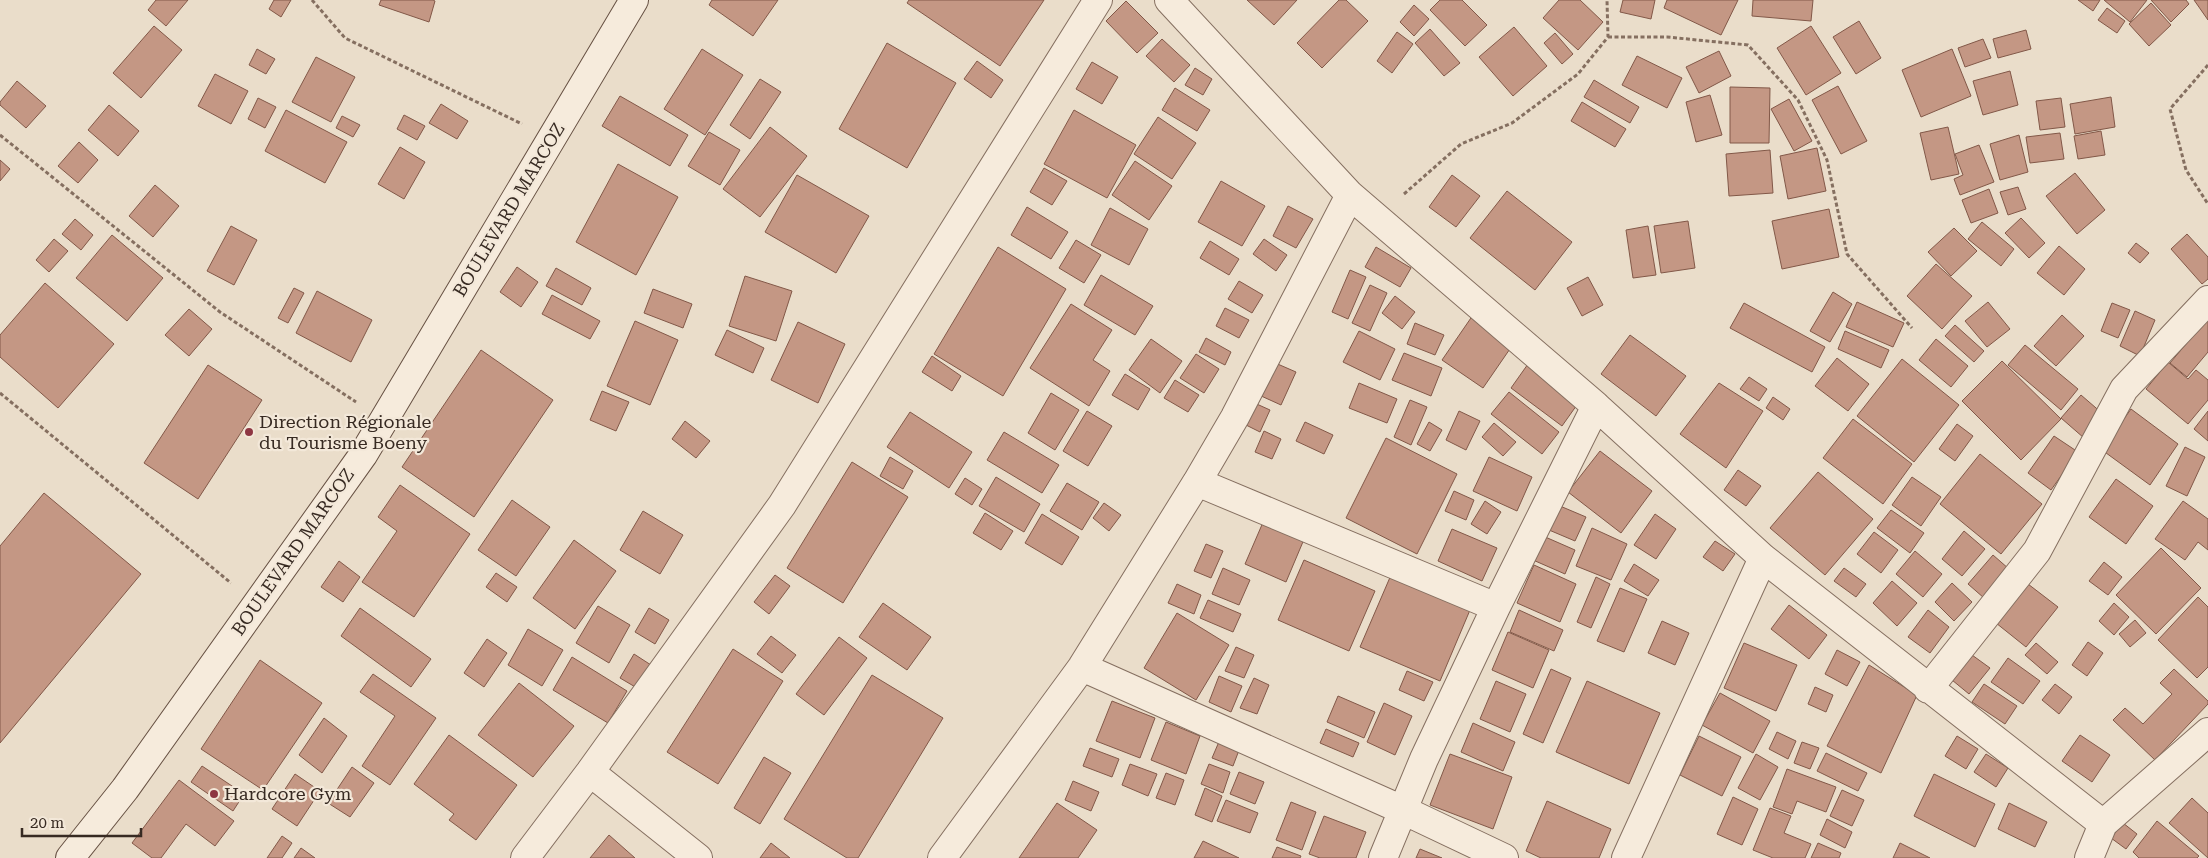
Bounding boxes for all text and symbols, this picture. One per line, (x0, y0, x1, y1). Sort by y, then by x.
street label: BOULEVARD MARCOZ (448, 119, 569, 300)
place label: Direction Régionale du Tourisme Boeny (259, 411, 432, 453)
marker: Direction Régionale du Tourisme Boeny (243, 426, 255, 438)
street label: BOULEVARD MARCOZ (227, 464, 358, 639)
place label: Hardcore Gym (224, 783, 351, 804)
marker: Hardcore Gym (208, 788, 220, 800)
scale bar (22, 806, 141, 838)
text: 20 m (30, 814, 65, 832)

